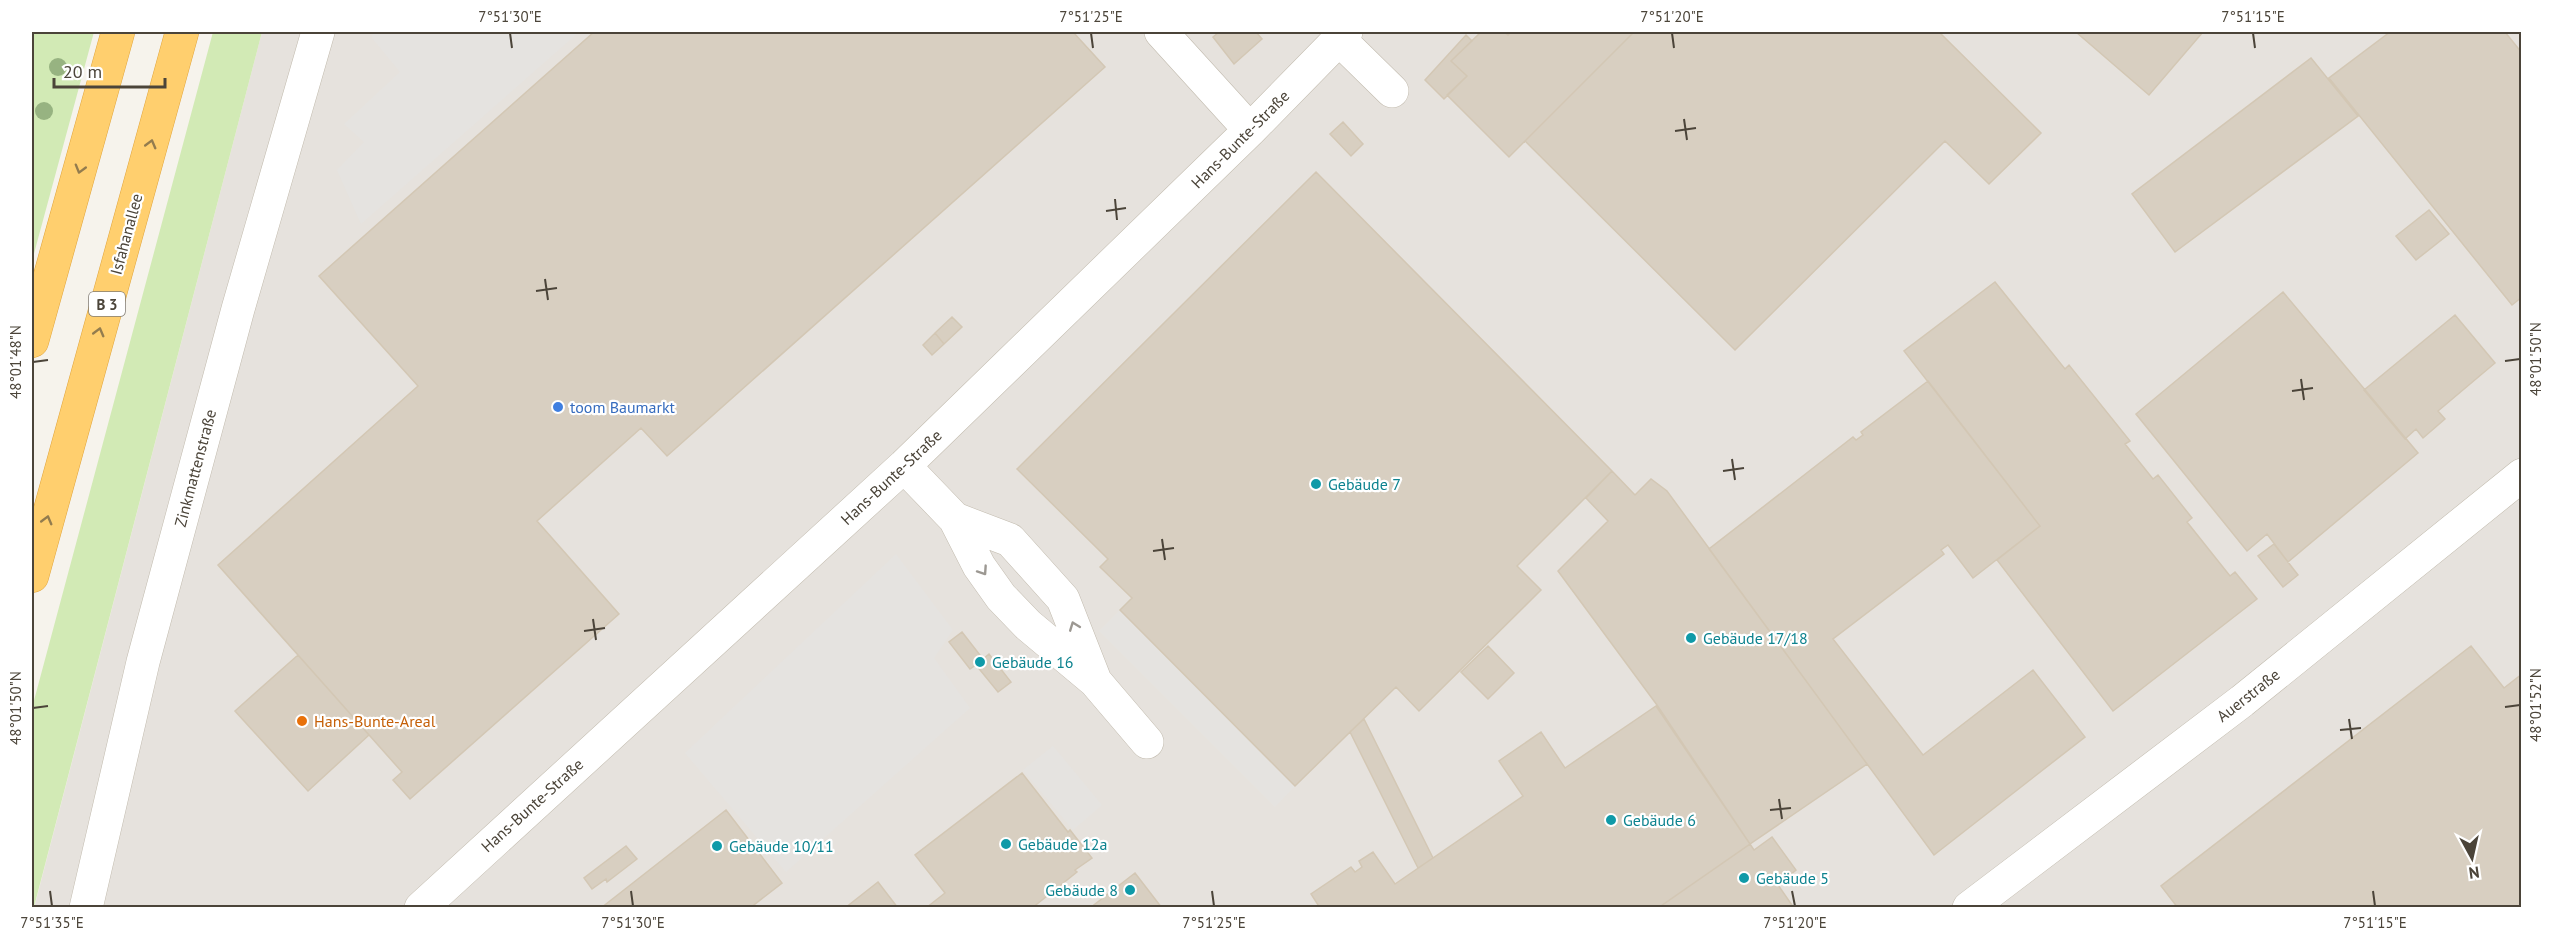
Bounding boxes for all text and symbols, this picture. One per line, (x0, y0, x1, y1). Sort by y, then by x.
text: 7°51'30"E (478, 7, 542, 26)
text: 7°51'25"E (1059, 7, 1123, 26)
text: 7°51'20"E (1640, 7, 1704, 26)
text: 7°51'15"E (2221, 7, 2285, 26)
scale bar (54, 51, 165, 89)
text: 20 m (63, 60, 102, 83)
street label: Hans-Bunte-Straße (1187, 86, 1293, 192)
one-way arrow (144, 139, 156, 150)
one-way arrow (75, 163, 87, 174)
street label: Isfahanallee (106, 191, 146, 277)
road number: B 3 (89, 292, 125, 316)
text: 48°01'50"N (2526, 322, 2545, 396)
text: 48°01'48"N (6, 325, 25, 399)
one-way arrow (92, 327, 104, 338)
place label: toom Baumarkt (570, 397, 676, 417)
marker: toom Baumarkt (551, 400, 565, 414)
street label: Zinkmattenstraße (170, 407, 220, 529)
street label: Hans-Bunte-Straße (836, 425, 946, 529)
place label: Gebäude 7 (1328, 474, 1401, 494)
marker: Gebäude 7 (1309, 477, 1323, 491)
one-way arrow (40, 515, 52, 526)
one-way arrow (976, 564, 987, 575)
one-way arrow (1069, 622, 1081, 633)
place label: Gebäude 17/18 (1703, 628, 1808, 648)
marker: Gebäude 17/18 (1684, 631, 1698, 645)
place label: Gebäude 16 (992, 652, 1074, 672)
marker: Gebäude 16 (973, 655, 987, 669)
street label: Auerstraße (2212, 664, 2284, 726)
text: 48°01'52"N (2526, 668, 2545, 742)
text: 48°01'50"N (6, 671, 25, 745)
place label: Hans-Bunte-Areal (314, 711, 436, 731)
marker: Hans-Bunte-Areal (295, 714, 309, 728)
street label: Hans-Bunte-Straße (477, 754, 587, 856)
place label: Gebäude 6 (1623, 810, 1696, 830)
marker: Gebäude 6 (1604, 813, 1618, 827)
north arrow (2442, 828, 2502, 888)
place label: Gebäude 12a (1018, 834, 1108, 854)
place label: Gebäude 10/11 (729, 836, 834, 856)
marker: Gebäude 12a (999, 837, 1013, 851)
marker: Gebäude 10/11 (710, 839, 724, 853)
text: N (2467, 862, 2481, 883)
place label: Gebäude 5 (1756, 868, 1829, 888)
marker: Gebäude 5 (1737, 871, 1751, 885)
place label: Gebäude 8 (1045, 880, 1118, 900)
marker: Gebäude 8 (1123, 883, 1137, 897)
text: 7°51'35"E (20, 913, 84, 932)
text: 7°51'30"E (601, 913, 665, 932)
text: 7°51'25"E (1182, 913, 1246, 932)
text: 7°51'20"E (1763, 913, 1827, 932)
text: 7°51'15"E (2343, 913, 2407, 932)

